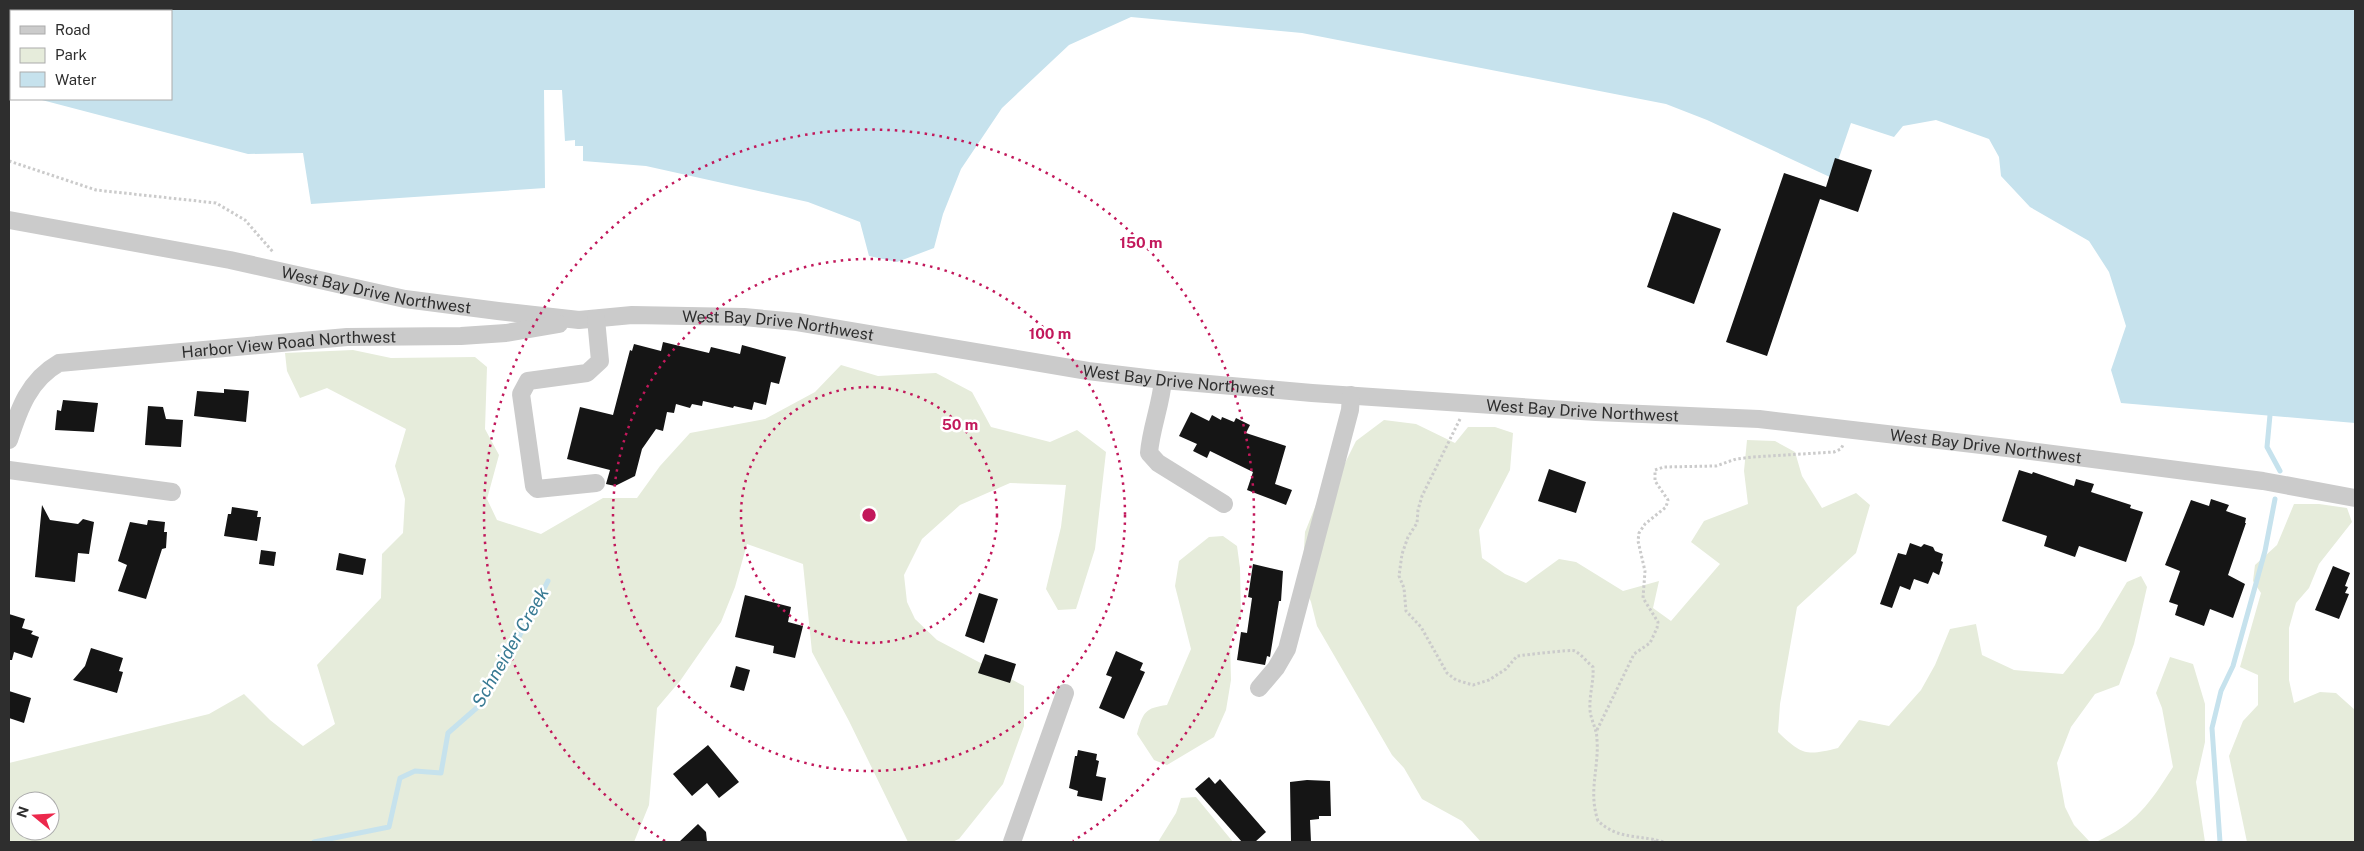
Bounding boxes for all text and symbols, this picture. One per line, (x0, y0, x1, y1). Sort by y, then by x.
legend (10, 10, 172, 100)
text: Road (55, 21, 91, 38)
text: Park (55, 46, 87, 63)
text: Water (55, 71, 97, 88)
text: 150 m (1119, 234, 1163, 251)
street label: West Bay Drive Northwest (279, 262, 472, 317)
street label: West Bay Drive Northwest (682, 306, 875, 344)
text: 100 m (1029, 325, 1071, 342)
street label: Harbor View Road Northwest (181, 327, 396, 361)
street label: West Bay Drive Northwest (1082, 361, 1276, 399)
street label: West Bay Drive Northwest (1486, 395, 1679, 425)
text: 50 m (942, 416, 978, 433)
street label: West Bay Drive Northwest (1889, 425, 2083, 467)
centre of rings (860, 506, 878, 524)
water label: Schneider Creek (467, 583, 553, 711)
north arrow (10, 791, 60, 841)
text: N (13, 804, 32, 820)

